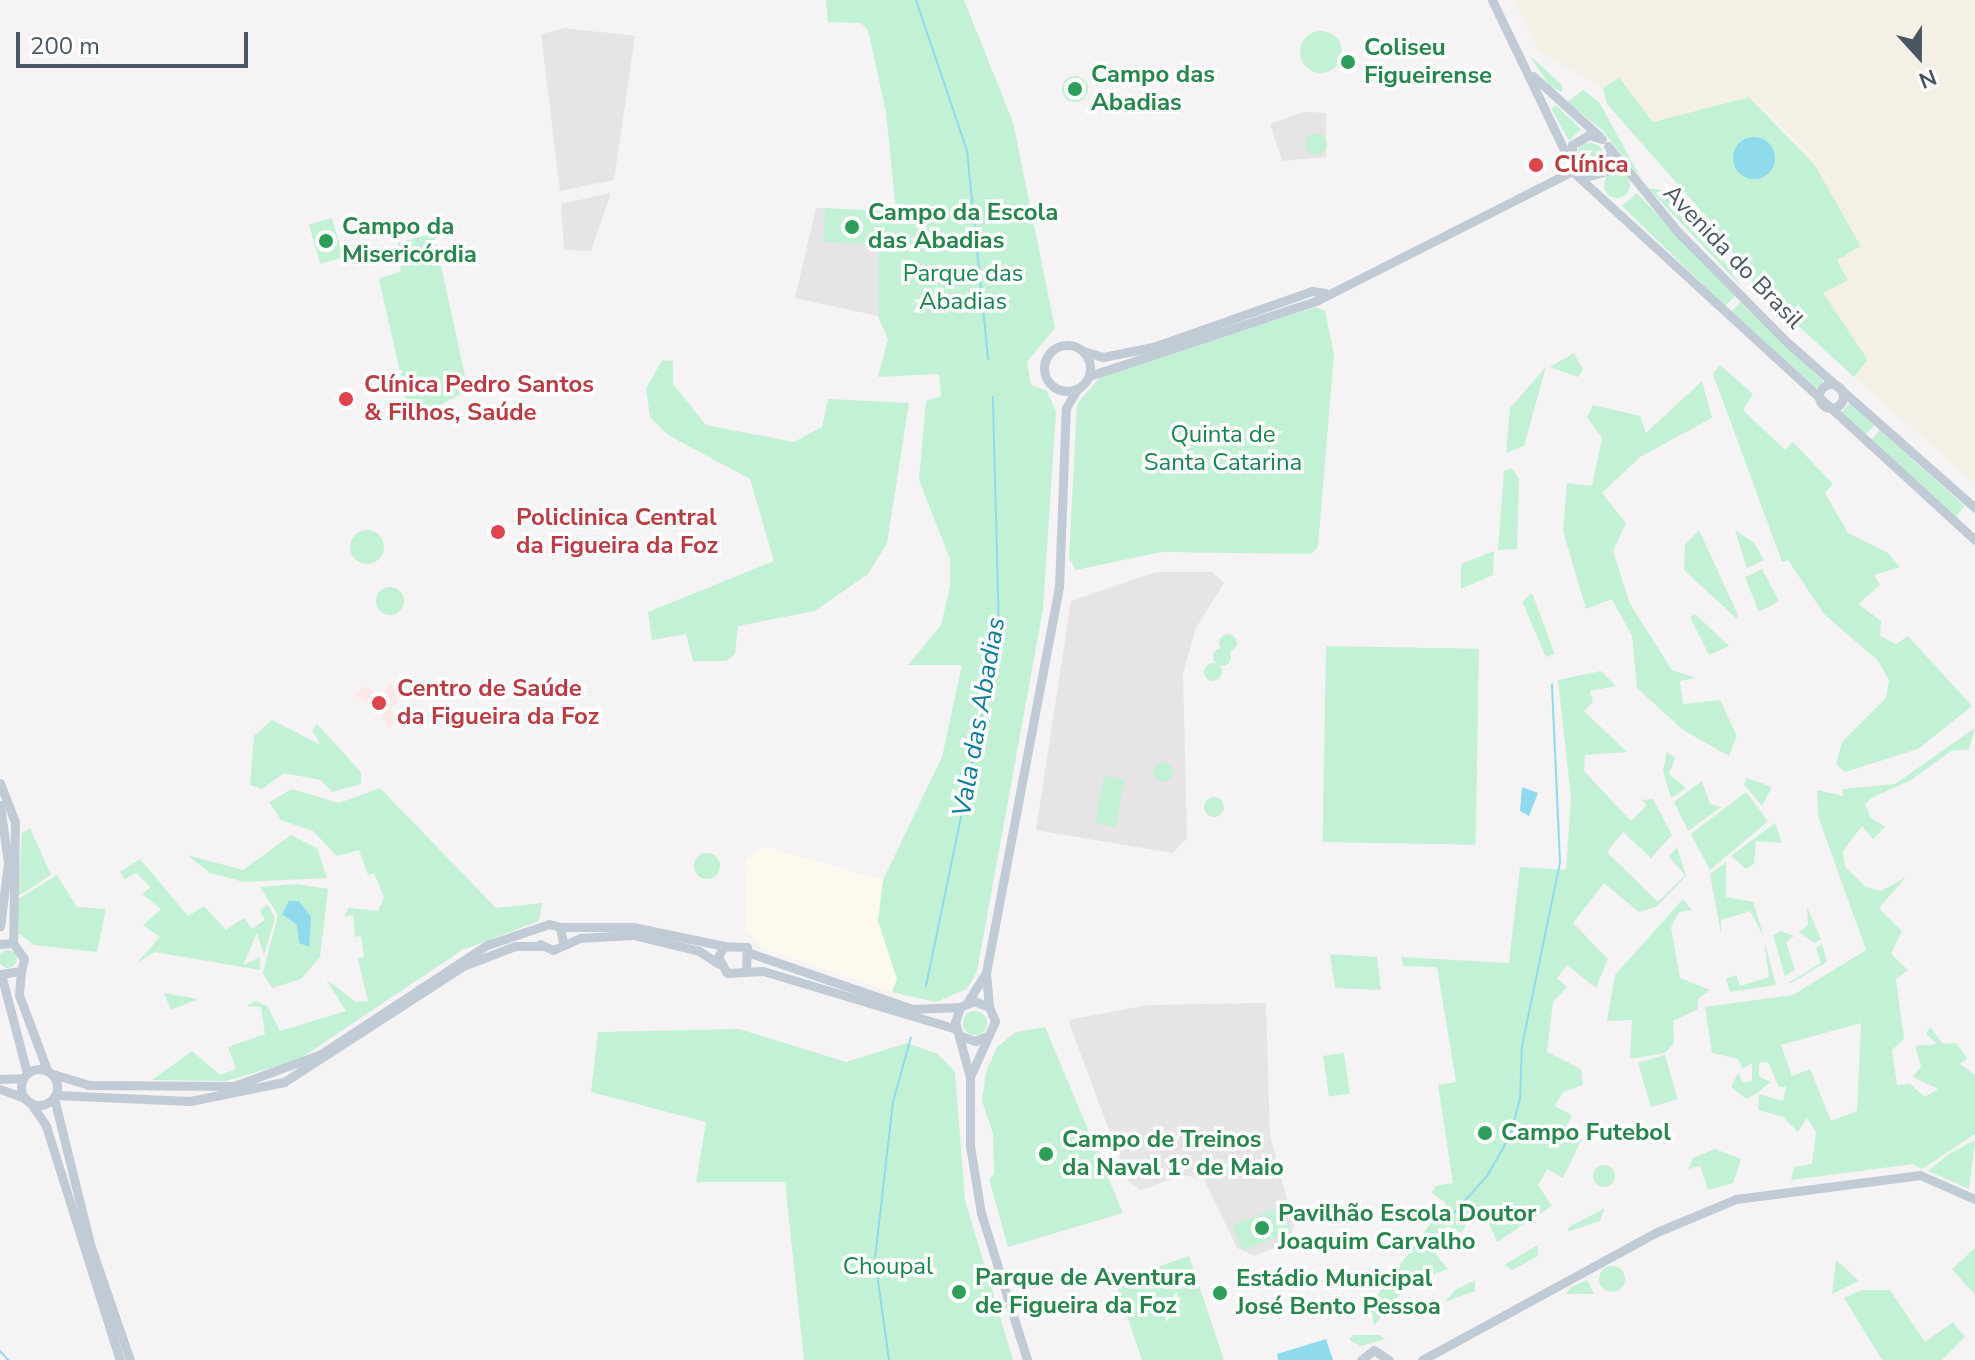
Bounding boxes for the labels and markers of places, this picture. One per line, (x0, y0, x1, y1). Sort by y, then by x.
place label: Coliseu Figueirense (1364, 34, 1492, 90)
marker: Coliseu Figueirense (1339, 53, 1357, 71)
place label: Campo das Abadias (1091, 61, 1215, 117)
marker: Campo das Abadias (1066, 80, 1084, 98)
place label: Clínica (1554, 151, 1629, 179)
marker: Clínica (1525, 154, 1547, 176)
place label: Campo da Escola das Abadias (868, 199, 1058, 255)
place label: Campo da Misericórdia (342, 213, 477, 269)
marker: Campo da Escola das Abadias (843, 218, 861, 236)
marker: Campo da Misericórdia (317, 232, 335, 250)
place label: Clínica Pedro Santos & Filhos, Saúde (364, 371, 594, 427)
marker: Clínica Pedro Santos & Filhos, Saúde (335, 388, 357, 410)
place label: Policlinica Central da Figueira da Foz (516, 504, 718, 560)
marker: Policlinica Central da Figueira da Foz (487, 521, 509, 543)
place label: Centro de Saúde da Figueira da Foz (397, 675, 599, 731)
marker: Centro de Saúde da Figueira da Foz (368, 692, 390, 714)
place label: Campo Futebol (1501, 1119, 1671, 1147)
marker: Campo Futebol (1476, 1124, 1494, 1142)
place label: Campo de Treinos da Naval 1º de Maio (1062, 1126, 1284, 1182)
marker: Campo de Treinos da Naval 1º de Maio (1037, 1145, 1055, 1163)
place label: Pavilhão Escola Doutor Joaquim Carvalho (1278, 1200, 1536, 1256)
marker: Pavilhão Escola Doutor Joaquim Carvalho (1253, 1219, 1271, 1237)
place label: Parque de Aventura de Figueira da Foz (975, 1264, 1196, 1320)
place label: Estádio Municipal José Bento Pessoa (1236, 1265, 1441, 1321)
marker: Parque de Aventura de Figueira da Foz (950, 1283, 968, 1301)
marker: Estádio Municipal José Bento Pessoa (1211, 1284, 1229, 1302)

